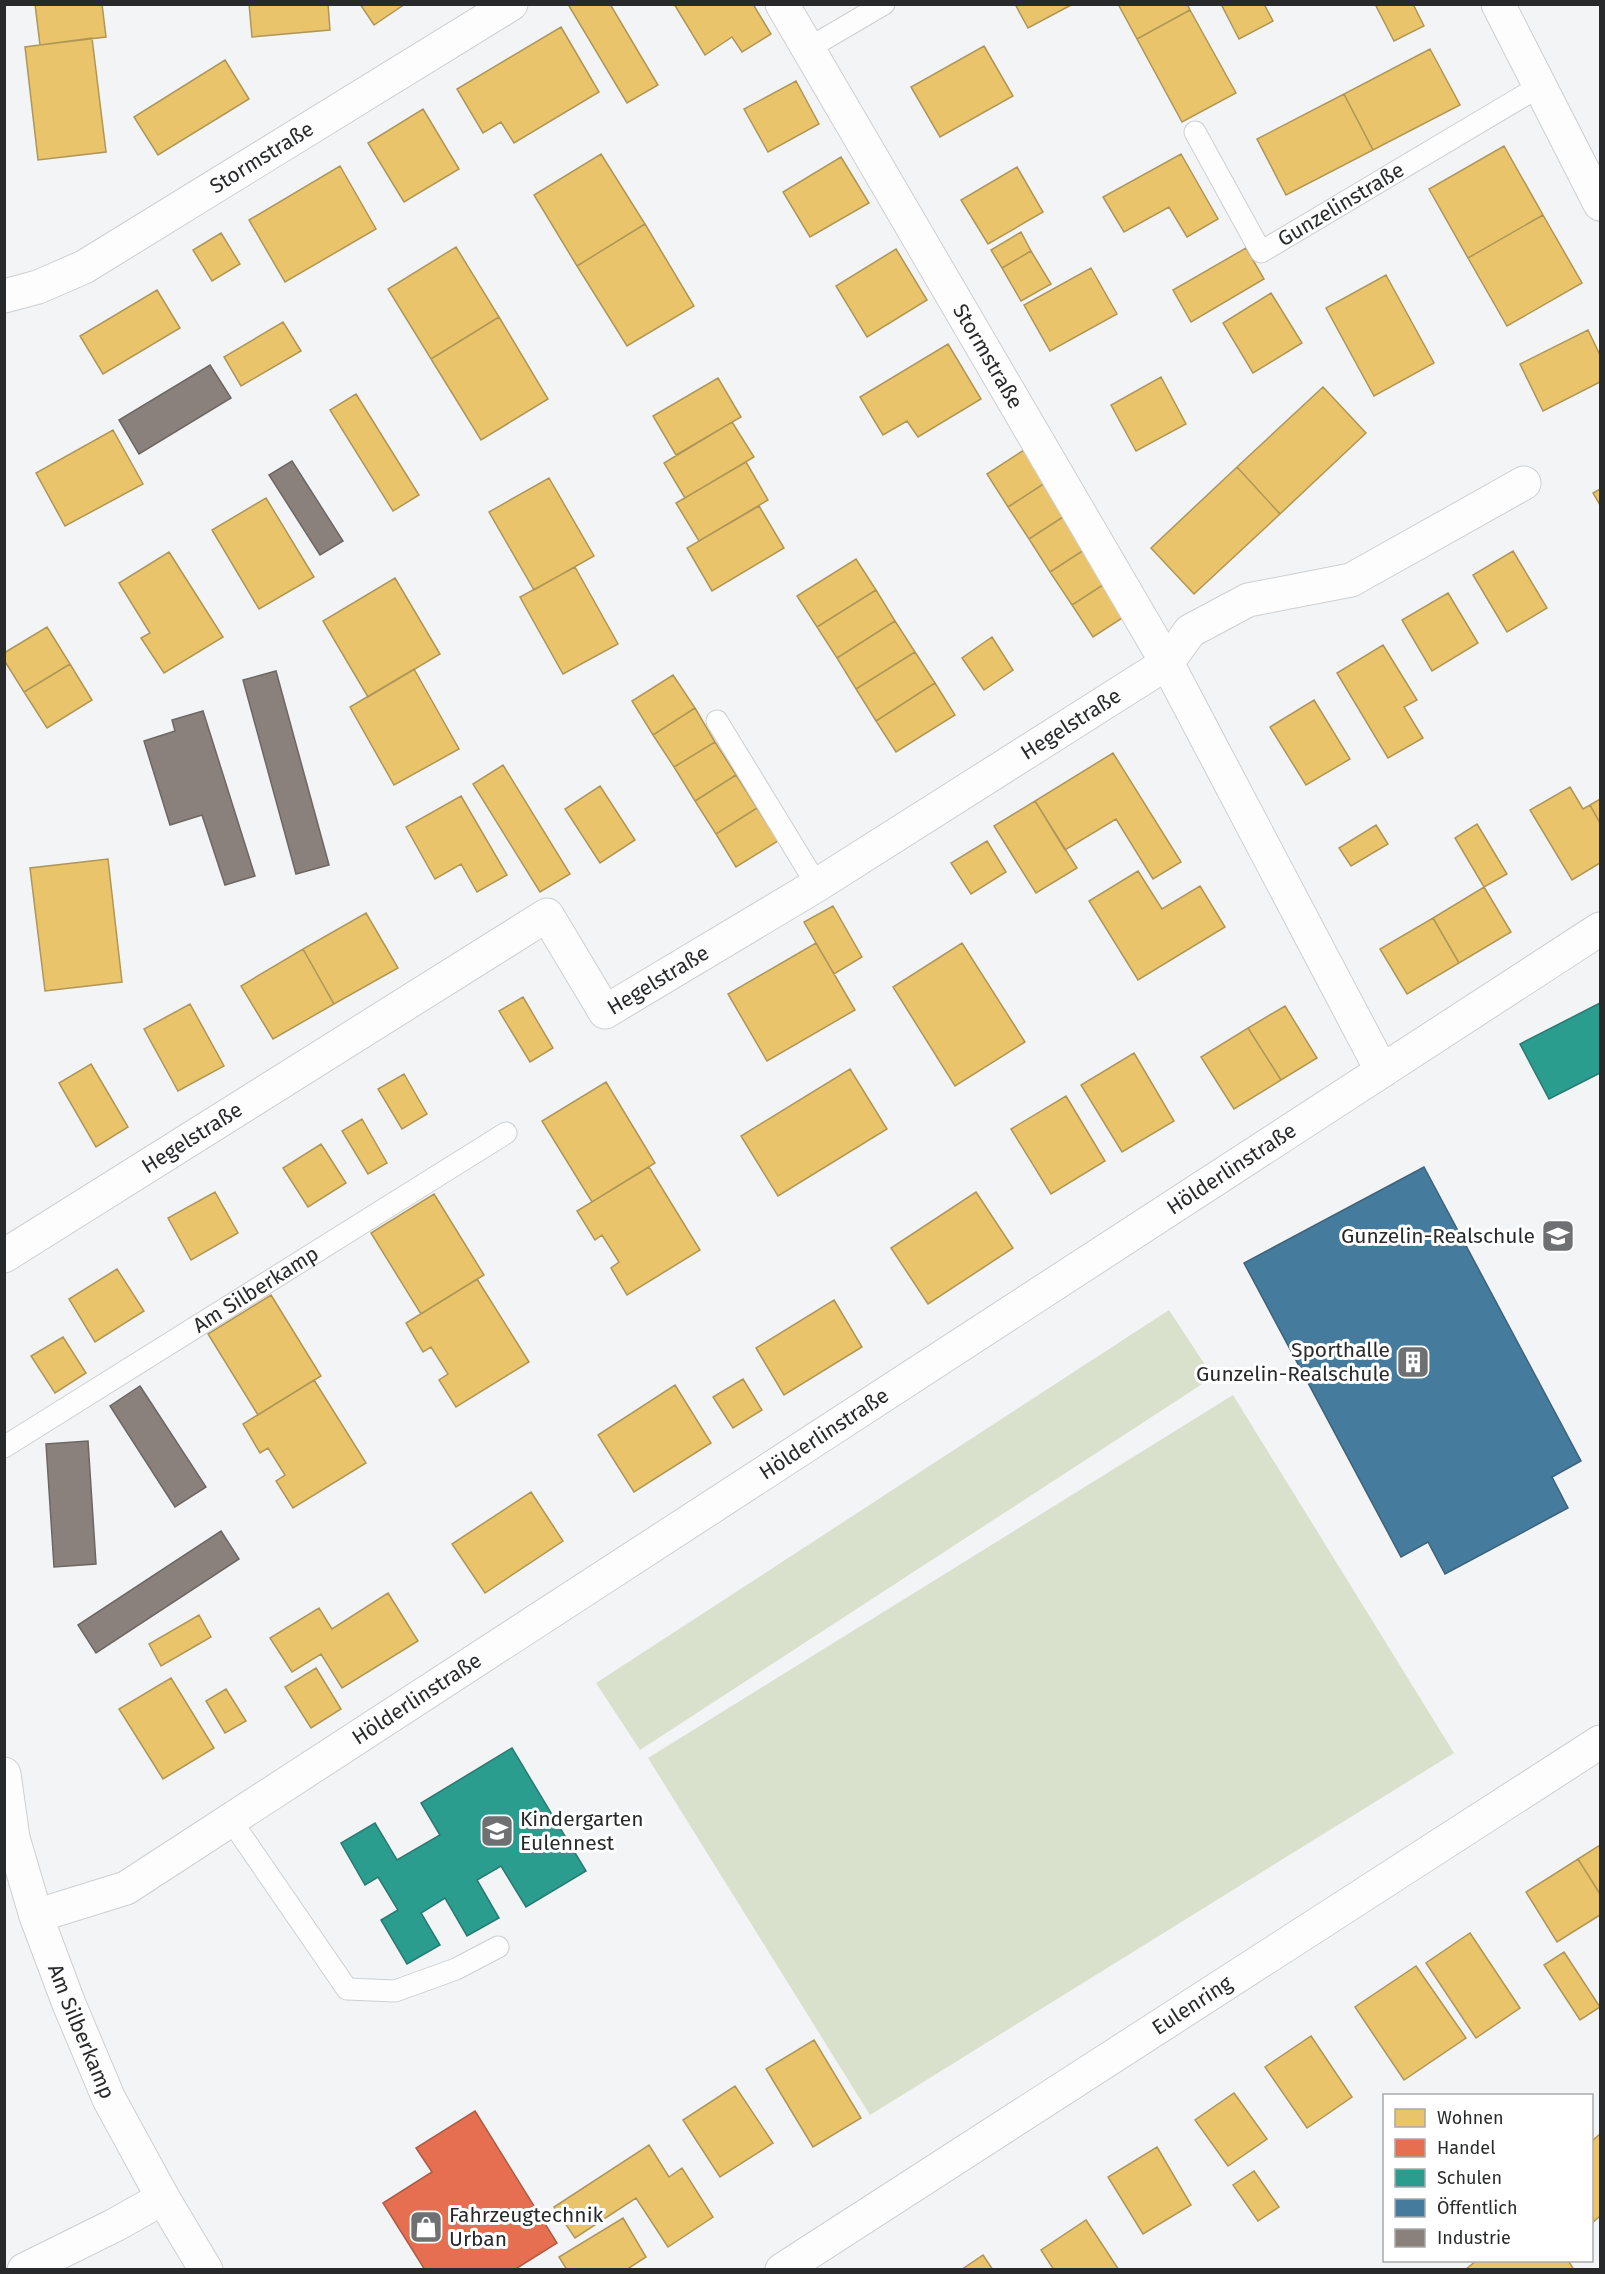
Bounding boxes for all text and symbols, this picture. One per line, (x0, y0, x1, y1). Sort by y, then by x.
street label: Stormstraße (205, 116, 318, 199)
street label: Gunzelinstraße (1273, 157, 1409, 252)
street label: Stormstraße (947, 299, 1029, 413)
street label: Hegelstraße (1016, 682, 1126, 765)
street label: Hegelstraße (602, 940, 714, 1021)
street label: Hegelstraße (137, 1097, 247, 1179)
street label: Hölderlinstraße (1162, 1117, 1301, 1220)
school or university icon: Gunzelin-Realschule (1540, 1218, 1576, 1254)
place label: Gunzelin-Realschule (1341, 1223, 1535, 1249)
street label: Am Silberkamp (188, 1240, 324, 1339)
place label: Sporthalle Gunzelin-Realschule (1196, 1337, 1390, 1387)
building icon: Sporthalle Gunzelin-Realschule (1395, 1344, 1431, 1380)
street label: Hölderlinstraße (754, 1382, 894, 1485)
street label: Hölderlinstraße (347, 1647, 486, 1751)
place label: Kindergarten Eulennest (520, 1806, 643, 1856)
school or university icon: Kindergarten Eulennest (479, 1813, 515, 1849)
street label: Am Silberkamp (42, 1960, 121, 2103)
street label: Eulenring (1147, 1970, 1237, 2041)
legend (1383, 2094, 1593, 2262)
text: Wohnen (1437, 2107, 1504, 2129)
text: Handel (1437, 2137, 1495, 2159)
text: Schulen (1437, 2167, 1502, 2189)
text: Öffentlich (1437, 2197, 1518, 2219)
place label: Fahrzeugtechnik Urban (449, 2202, 604, 2252)
shop icon: Fahrzeugtechnik Urban (408, 2209, 444, 2245)
text: Industrie (1437, 2227, 1511, 2249)

